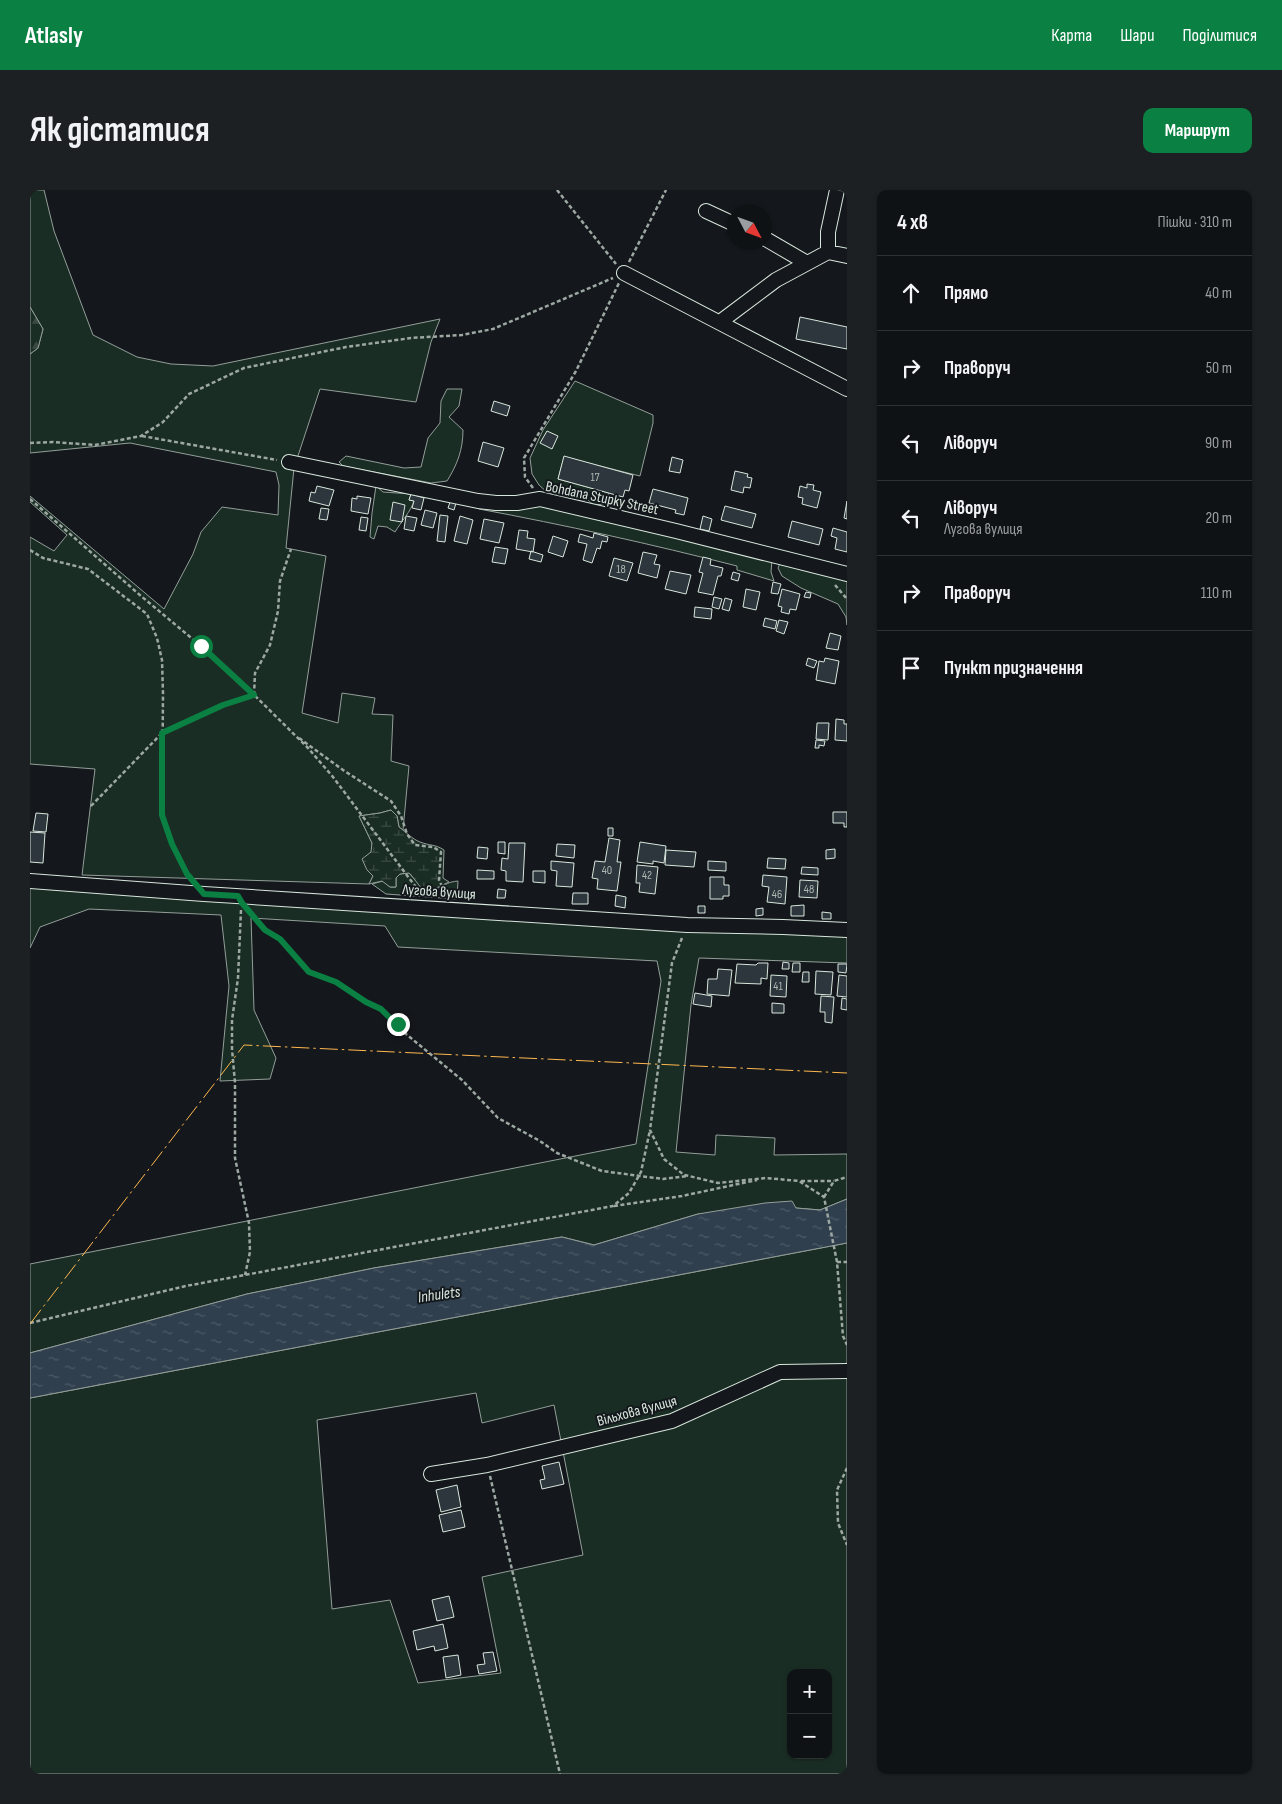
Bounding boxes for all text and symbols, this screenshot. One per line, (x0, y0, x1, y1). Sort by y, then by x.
text: Atlasly (25, 21, 83, 50)
text: Карта (1051, 25, 1092, 46)
text: Шари (1120, 25, 1154, 46)
text: Поділитися (1182, 25, 1257, 46)
button: Маршрут (1143, 108, 1252, 153)
text: Як дістатися (30, 109, 210, 152)
north arrow (727, 205, 772, 250)
text: 4 хв (897, 210, 928, 235)
text: Пішки · 310 m (1158, 213, 1232, 232)
icon: ahead (897, 279, 925, 307)
text: Прямо (944, 282, 988, 305)
text: 40 m (1205, 284, 1232, 303)
icon: right (897, 354, 925, 382)
text: Праворуч (944, 357, 1011, 380)
text: 50 m (1206, 359, 1232, 378)
icon: left (897, 429, 925, 457)
text: Ліворуч (944, 432, 997, 455)
text: 90 m (1205, 434, 1232, 453)
house number: 17 (591, 470, 600, 485)
street label: Bohdana Stupky Street (544, 477, 661, 519)
text: Ліворуч (944, 497, 997, 520)
icon: left (897, 504, 925, 532)
text: 20 m (1205, 509, 1232, 528)
text: Лугова вулиця (944, 520, 1022, 539)
house number: 18 (616, 562, 626, 577)
icon: right (897, 579, 925, 607)
text: Праворуч (944, 582, 1011, 605)
text: 110 m (1201, 584, 1232, 603)
route start (190, 635, 213, 658)
icon: arrive (897, 654, 925, 682)
text: Пункт призначення (944, 657, 1083, 680)
house number: 40 (602, 863, 612, 878)
house number: 42 (642, 868, 652, 883)
street label: Лугова вулиця (401, 880, 476, 904)
house number: 48 (804, 882, 814, 897)
house number: 46 (772, 887, 782, 902)
house number: 41 (773, 979, 783, 994)
route end (387, 1013, 410, 1036)
water label: Inhulets (417, 1283, 462, 1307)
street label: Вільхова вулиця (595, 1391, 679, 1431)
map controls (787, 1669, 832, 1759)
button: + (787, 1669, 832, 1714)
button: − (787, 1714, 832, 1759)

